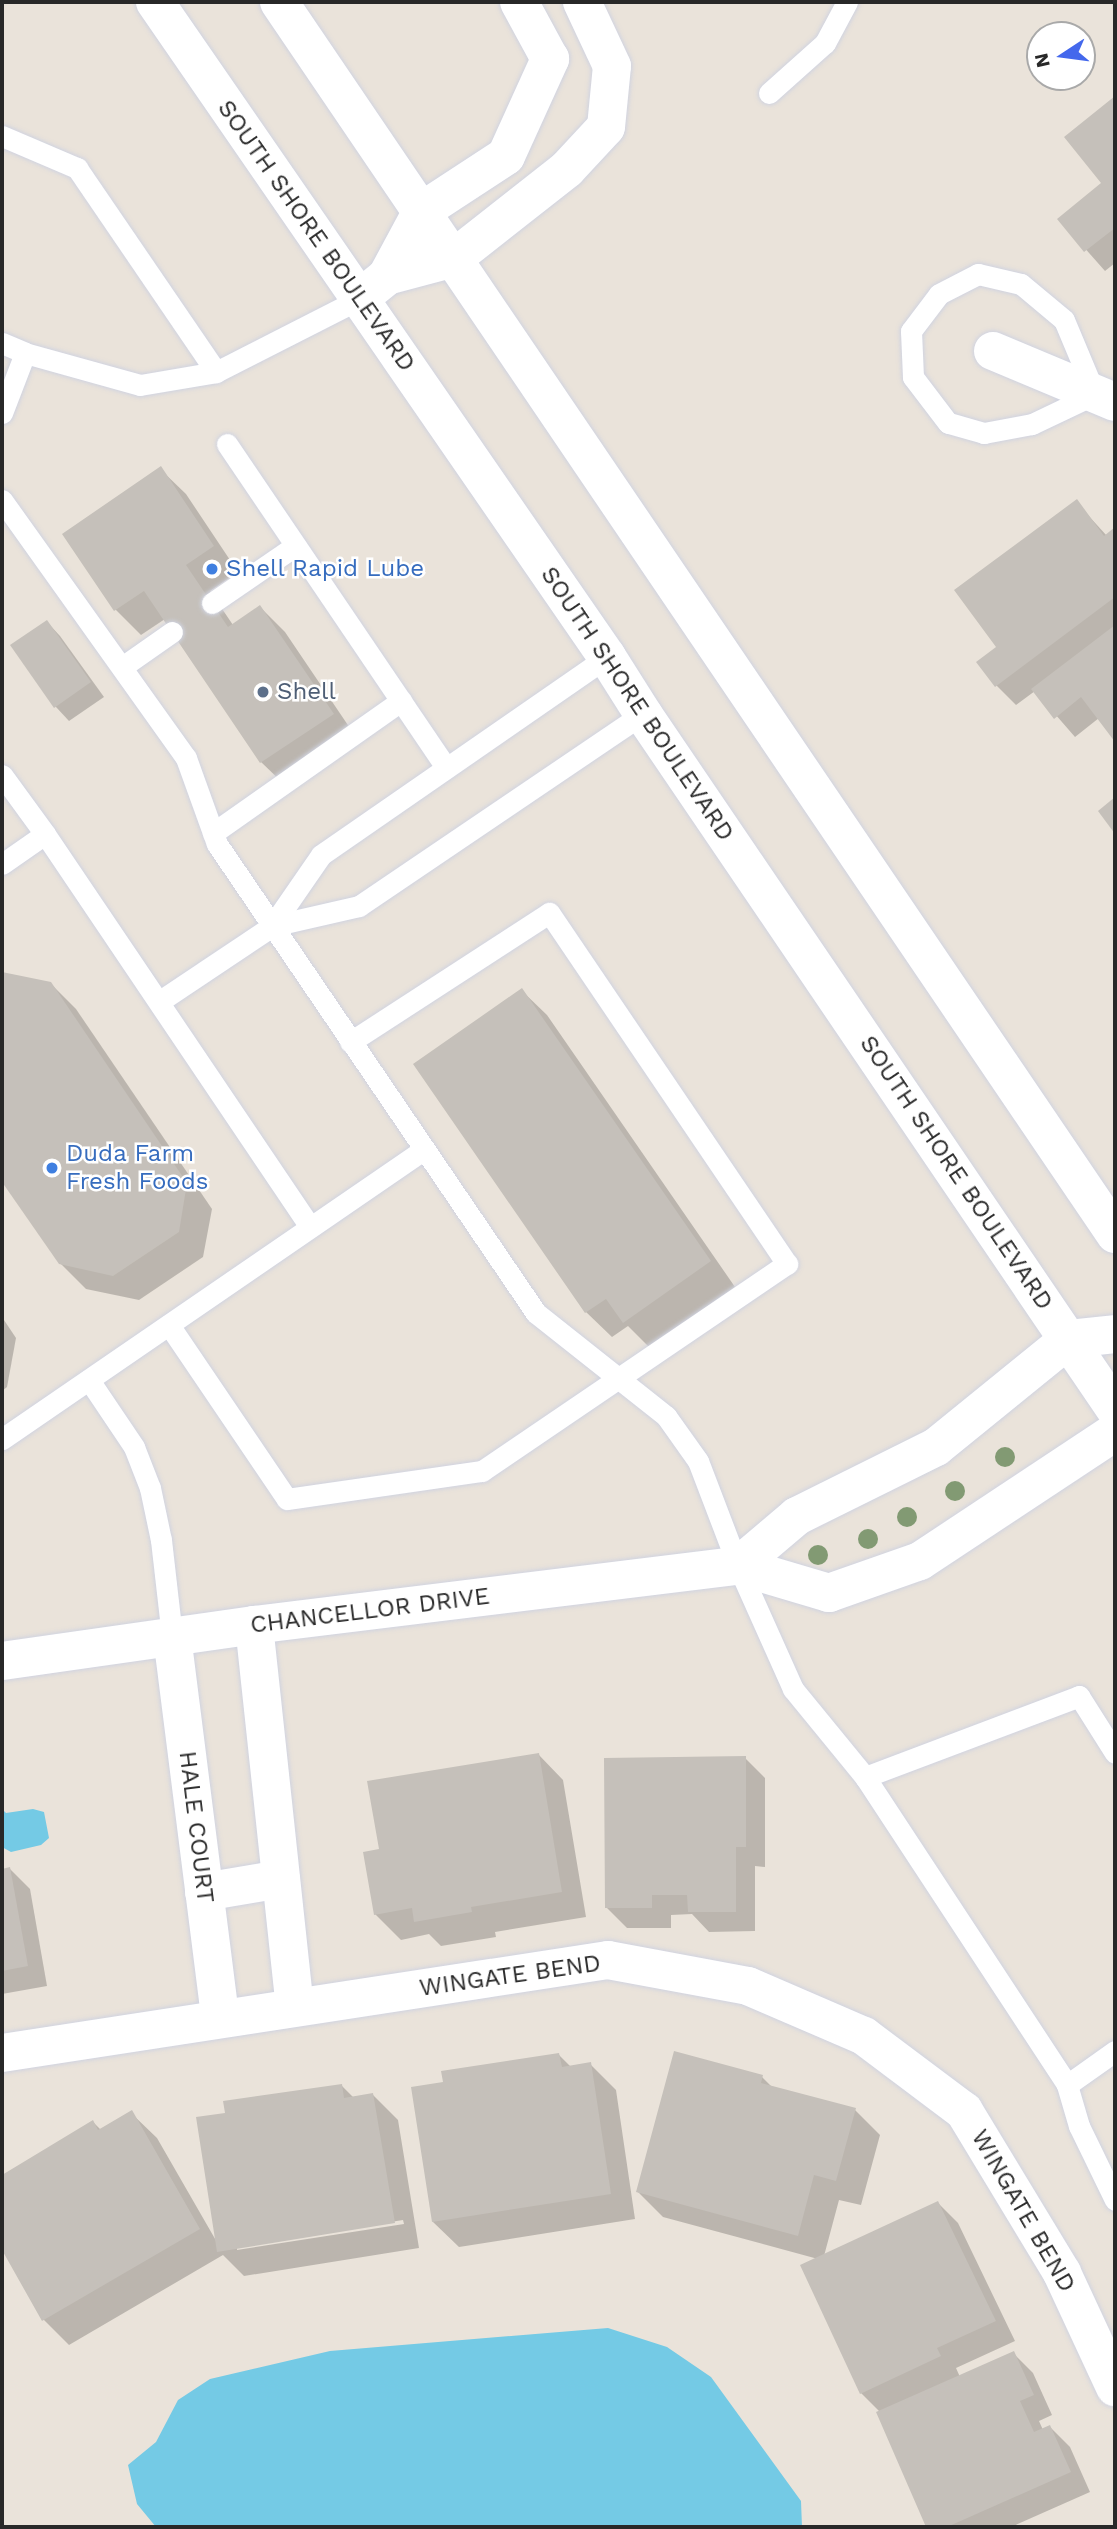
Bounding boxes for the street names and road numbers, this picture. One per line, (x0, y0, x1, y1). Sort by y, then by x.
street label: SOUTH SHORE BOULEVARD (211, 95, 421, 377)
street label: SOUTH SHORE BOULEVARD (534, 561, 740, 847)
street label: SOUTH SHORE BOULEVARD (853, 1030, 1059, 1316)
street label: CHANCELLOR DRIVE (249, 1582, 491, 1640)
street label: HALE COURT (172, 1749, 220, 1905)
street label: WINGATE BEND (418, 1949, 602, 2003)
street label: WINGATE BEND (965, 2125, 1081, 2297)

